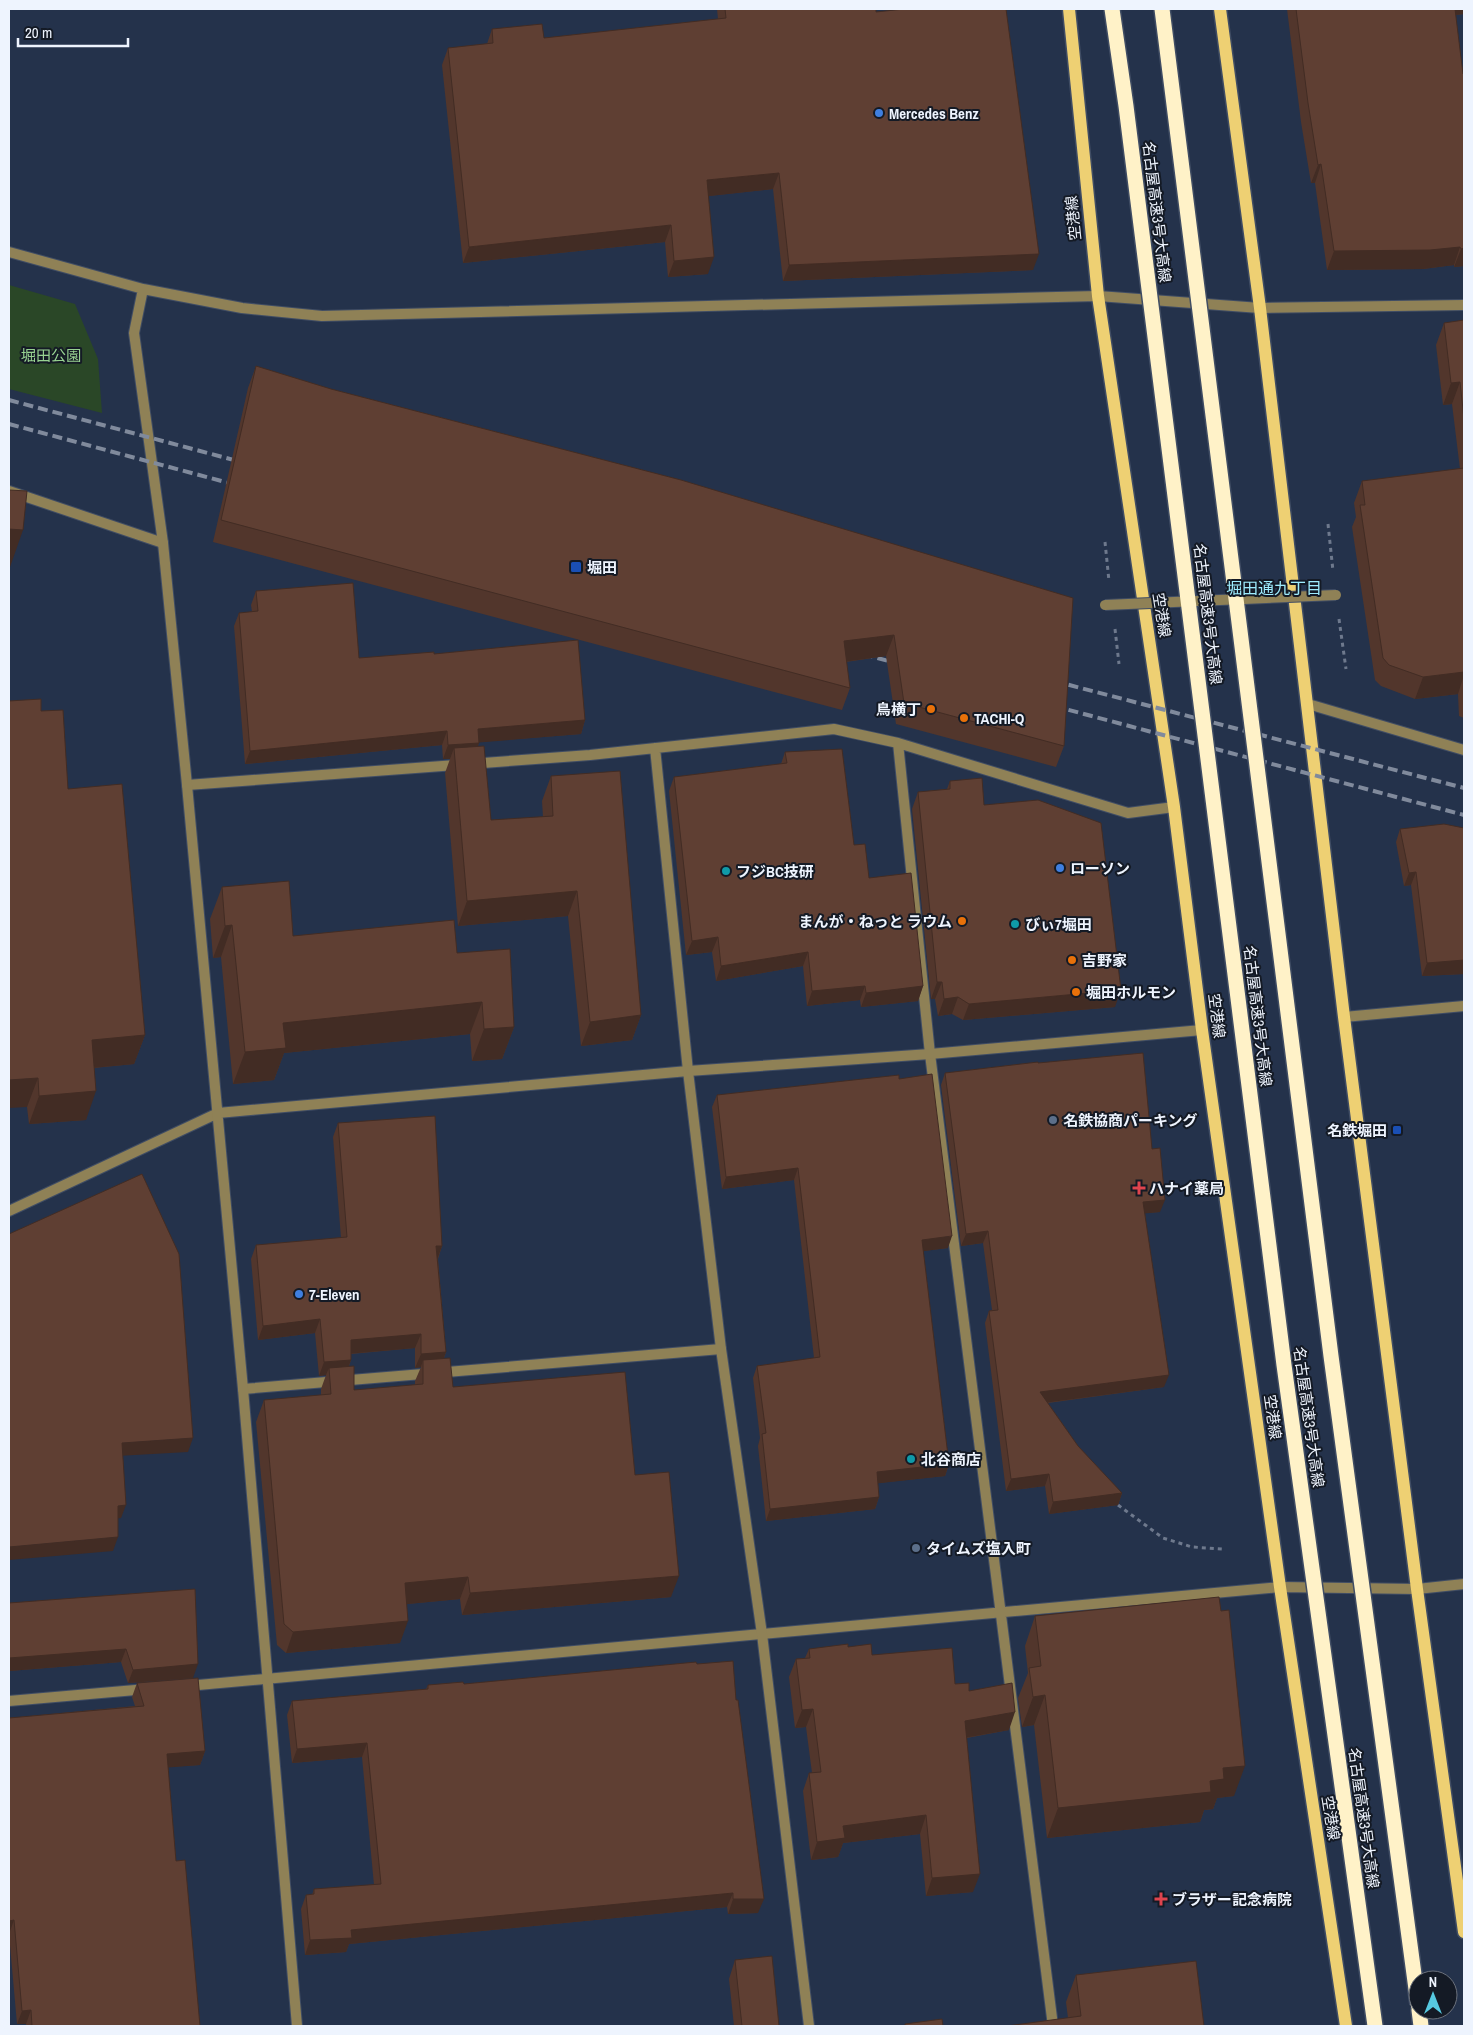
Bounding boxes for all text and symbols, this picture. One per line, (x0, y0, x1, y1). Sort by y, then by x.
scale bar (18, 15, 128, 47)
text: 20 m (25, 22, 52, 43)
place label: Mercedes Benz (889, 103, 979, 124)
marker: Mercedes Benz (873, 107, 885, 119)
street label: 名古屋高速3号大高線 (1138, 140, 1176, 284)
street label: 空港線 (1060, 195, 1086, 241)
park label: 堀田公園 (21, 345, 81, 366)
street label: 名古屋高速3号大高線 (1189, 542, 1227, 686)
place label: 堀田 (587, 557, 617, 578)
marker: 堀田 (569, 560, 583, 574)
district label: 堀田通九丁目 (1226, 577, 1322, 599)
street label: 空港線 (1148, 591, 1176, 639)
place label: 鳥横丁 (876, 699, 921, 720)
marker: 鳥横丁 (925, 703, 937, 715)
place label: TACHI-Q (974, 708, 1025, 729)
marker: TACHI-Q (958, 712, 970, 724)
place label: ローソン (1070, 858, 1130, 879)
place label: フジBC技研 (736, 861, 814, 882)
marker: ローソン (1054, 862, 1066, 874)
marker: フジBC技研 (720, 865, 732, 877)
place label: まんが・ねっと ラウム (799, 911, 952, 932)
place label: びぃ7堀田 (1025, 914, 1092, 935)
marker: まんが・ねっと ラウム (956, 915, 968, 927)
marker: びぃ7堀田 (1009, 918, 1021, 930)
street label: 名古屋高速3号大高線 (1239, 944, 1277, 1088)
place label: 吉野家 (1082, 950, 1127, 971)
marker: 吉野家 (1066, 954, 1078, 966)
place label: 堀田ホルモン (1086, 982, 1176, 1003)
marker: 堀田ホルモン (1070, 986, 1082, 998)
street label: 空港線 (1204, 992, 1230, 1040)
place label: 名鉄協商パーキング (1063, 1110, 1198, 1131)
marker: 名鉄協商パーキング (1047, 1114, 1059, 1126)
place label: 名鉄堀田 (1327, 1120, 1387, 1141)
marker: 名鉄堀田 (1391, 1124, 1403, 1136)
place label: ハナイ薬局 (1149, 1178, 1224, 1199)
marker: ハナイ薬局 (1133, 1182, 1145, 1194)
place label: 7-Eleven (309, 1284, 360, 1305)
marker: 7-Eleven (293, 1288, 305, 1300)
street label: 名古屋高速3号大高線 (1289, 1345, 1329, 1489)
street label: 空港線 (1259, 1393, 1287, 1441)
place label: 北谷商店 (921, 1449, 981, 1470)
marker: 北谷商店 (905, 1453, 917, 1465)
place label: タイムズ塩入町 (926, 1538, 1031, 1559)
marker: タイムズ塩入町 (910, 1542, 922, 1554)
street label: 名古屋高速3号大高線 (1344, 1746, 1384, 1890)
street label: 空港線 (1317, 1794, 1345, 1842)
place label: ブラザー記念病院 (1172, 1889, 1292, 1910)
marker: ブラザー記念病院 (1154, 1892, 1168, 1906)
north arrow (1408, 1970, 1458, 2020)
text: N (1429, 1973, 1437, 1991)

